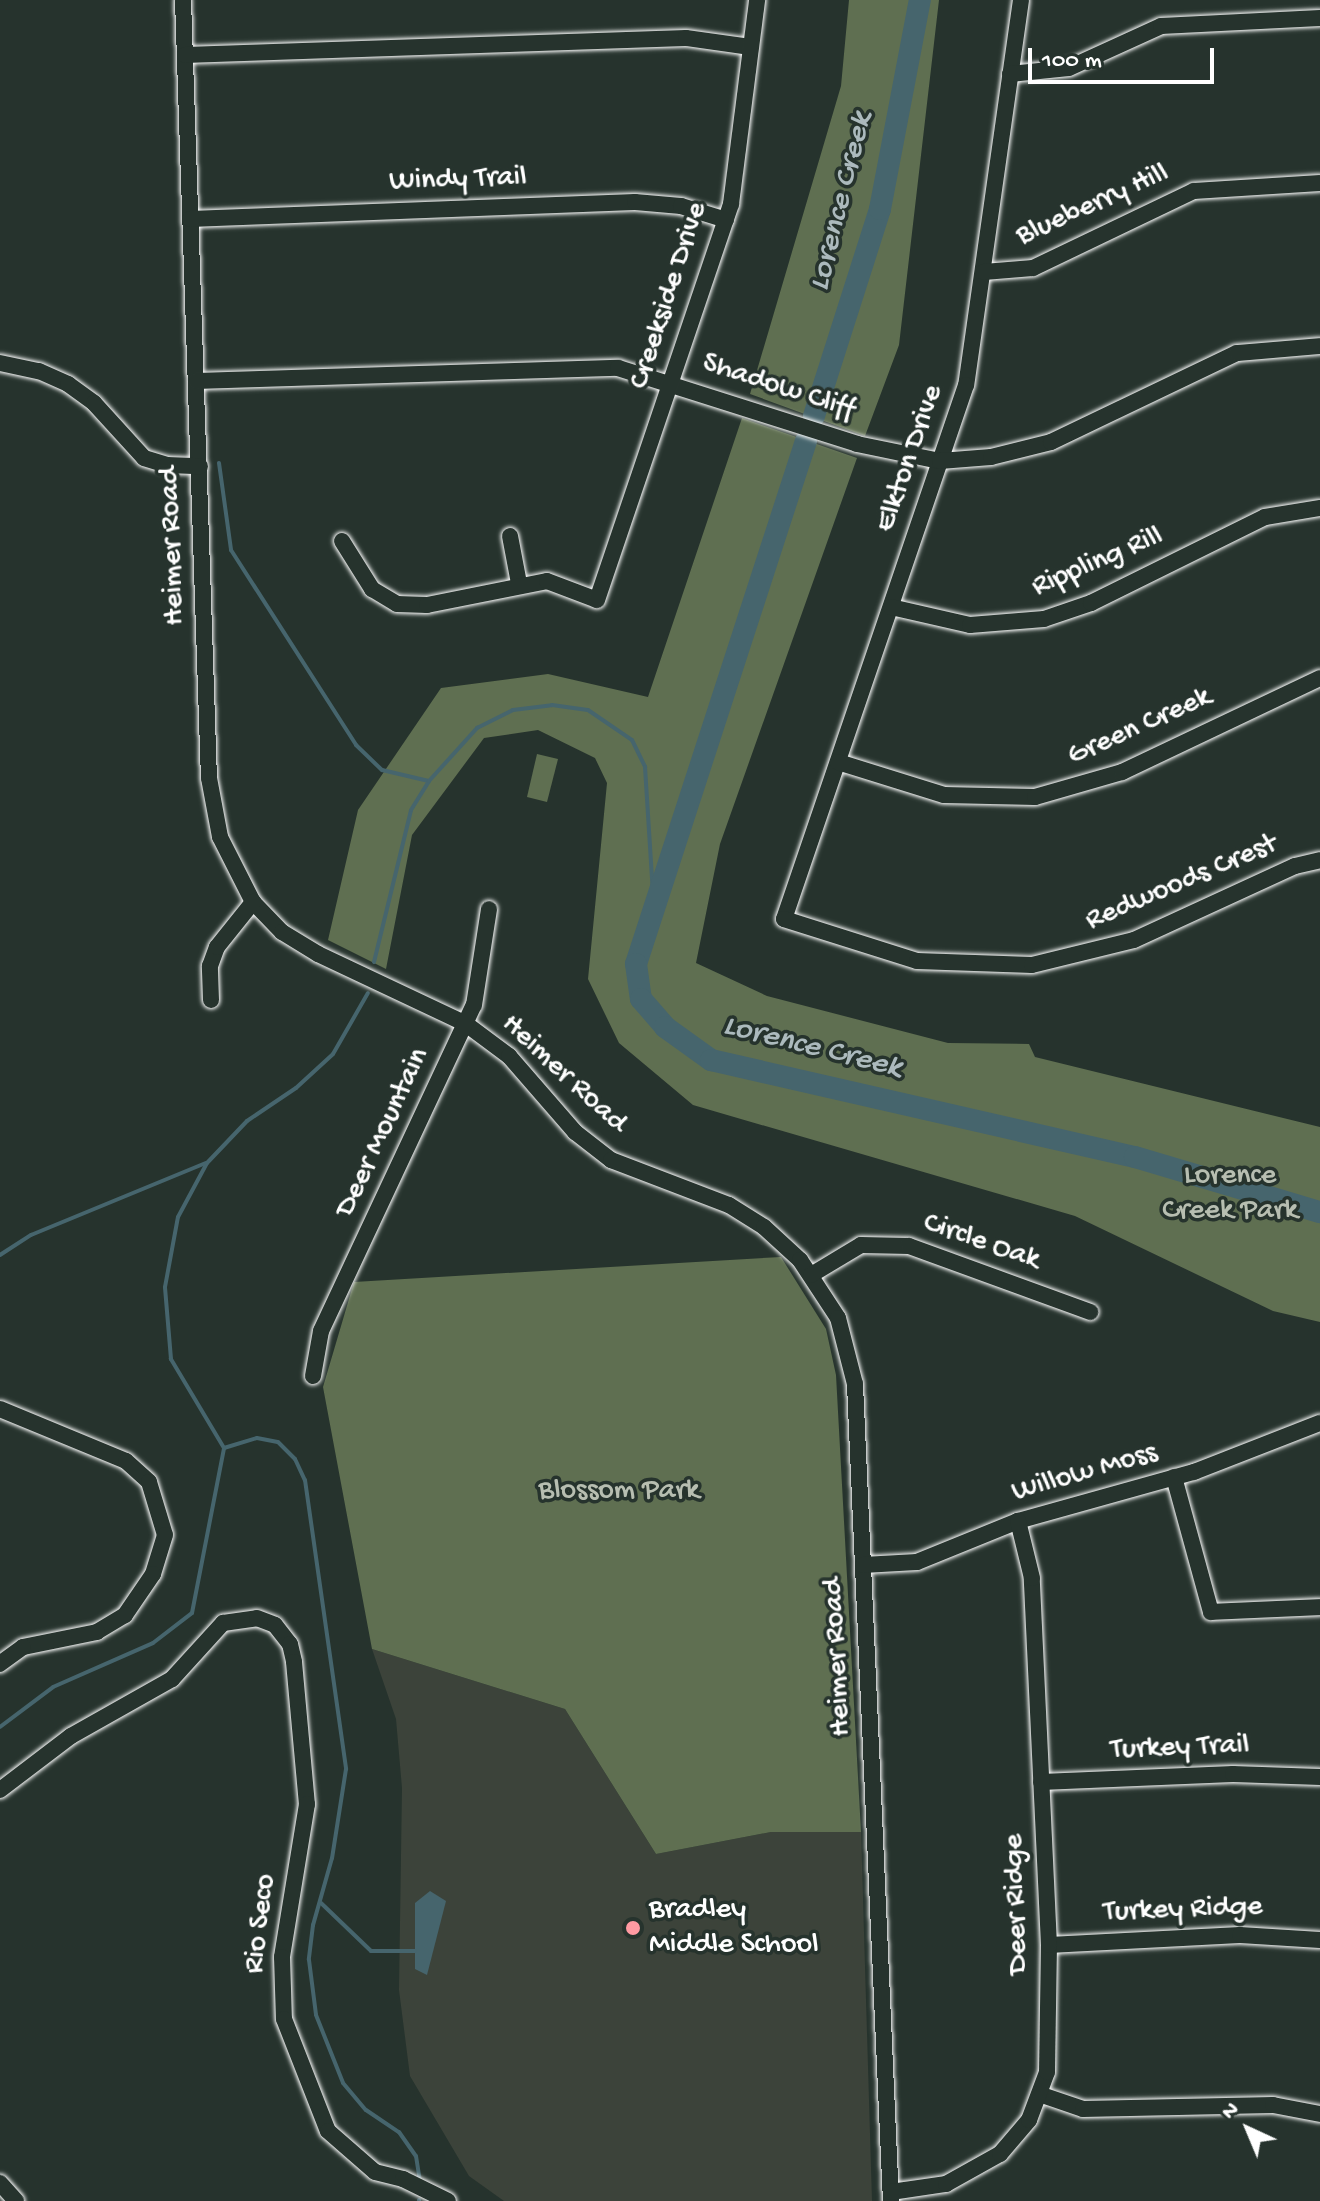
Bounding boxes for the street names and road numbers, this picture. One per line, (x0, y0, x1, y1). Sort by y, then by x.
street label: Blueberry Hill (1011, 156, 1175, 256)
street label: Windy Trail (389, 161, 527, 201)
street label: Creekside Drive (623, 198, 717, 394)
street label: Shadow Cliff (697, 346, 859, 430)
street label: Elkton Drive (869, 381, 953, 537)
street label: Heimer Road (153, 466, 195, 626)
street label: Rippling Rill (1027, 519, 1169, 607)
street label: Green Creek (1063, 680, 1217, 776)
street label: Redwoods Crest (1081, 827, 1283, 941)
street label: Heimer Road (493, 1008, 633, 1142)
street label: Deer Mountain (329, 1043, 439, 1223)
street label: Circle Oak (918, 1206, 1044, 1280)
street label: Willow Moss (1008, 1436, 1162, 1512)
street label: Heimer Road (817, 1577, 861, 1737)
street label: Turkey Trail (1110, 1729, 1250, 1769)
street label: Deer Ridge (998, 1833, 1038, 1975)
street label: Rio Seco (238, 1872, 286, 1976)
street label: Turkey Ridge (1103, 1890, 1263, 1932)

